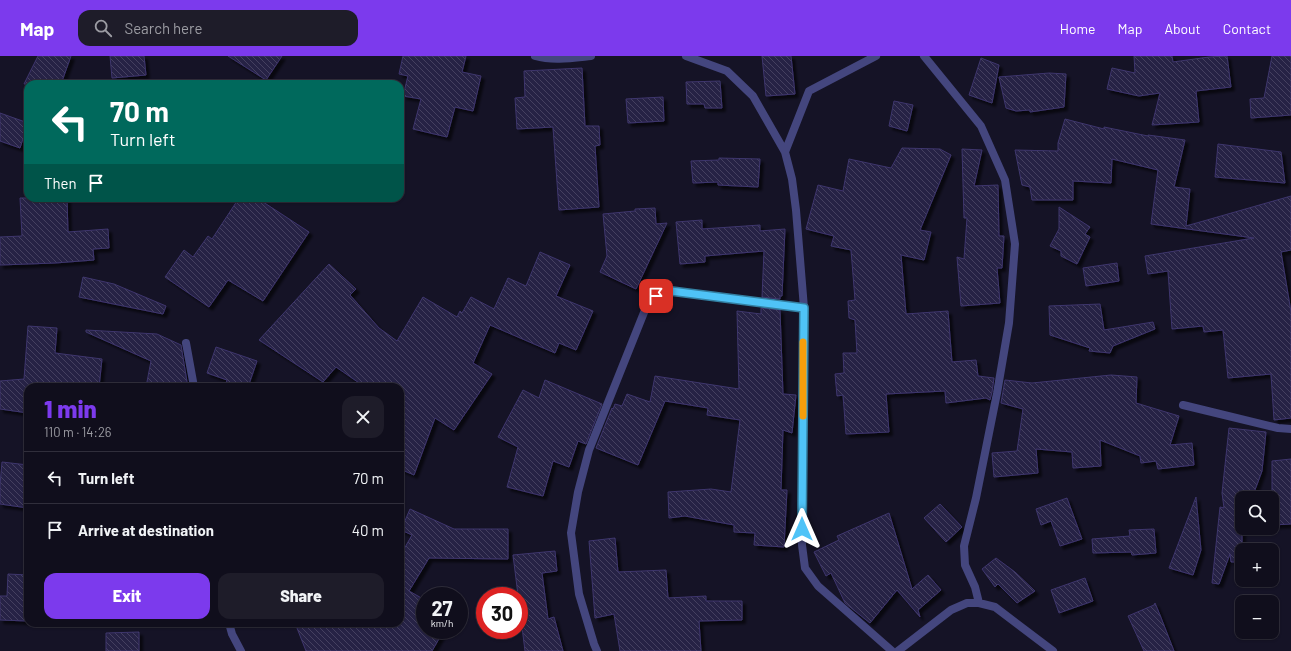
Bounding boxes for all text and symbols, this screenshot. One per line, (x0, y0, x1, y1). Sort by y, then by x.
search box (78, 10, 358, 46)
text: Map (20, 17, 54, 40)
icon: search (92, 17, 114, 39)
text: Search here (124, 19, 202, 37)
text: Home (1060, 20, 1096, 37)
text: Map (1118, 20, 1142, 37)
text: About (1164, 20, 1201, 37)
text: Contact (1223, 20, 1271, 37)
text: 70 m (110, 94, 169, 128)
icon: left (44, 96, 96, 148)
text: Turn left (110, 128, 176, 150)
icon: arrive (85, 172, 107, 194)
text: Then (44, 174, 77, 192)
pin (639, 279, 673, 313)
icon: arrive (645, 285, 667, 307)
text: 1 min (44, 394, 97, 423)
button: close (342, 396, 384, 438)
text: 110 m · 14:26 (44, 424, 112, 440)
icon: left (44, 467, 66, 489)
text: Turn left (78, 469, 134, 487)
text: 70 m (353, 469, 384, 487)
map controls (1235, 491, 1279, 639)
button: search (1235, 491, 1279, 535)
position arrow (781, 508, 823, 550)
icon: arrive (44, 519, 66, 541)
text: Arrive at destination (78, 521, 214, 539)
text: 40 m (352, 521, 384, 539)
button: + (1235, 543, 1279, 587)
button: Exit (44, 573, 210, 619)
button: Share (218, 573, 384, 619)
speed limit sign: 30 (476, 587, 528, 639)
button: − (1235, 595, 1279, 639)
text: 27 (431, 596, 453, 620)
text: km/h (431, 617, 453, 629)

